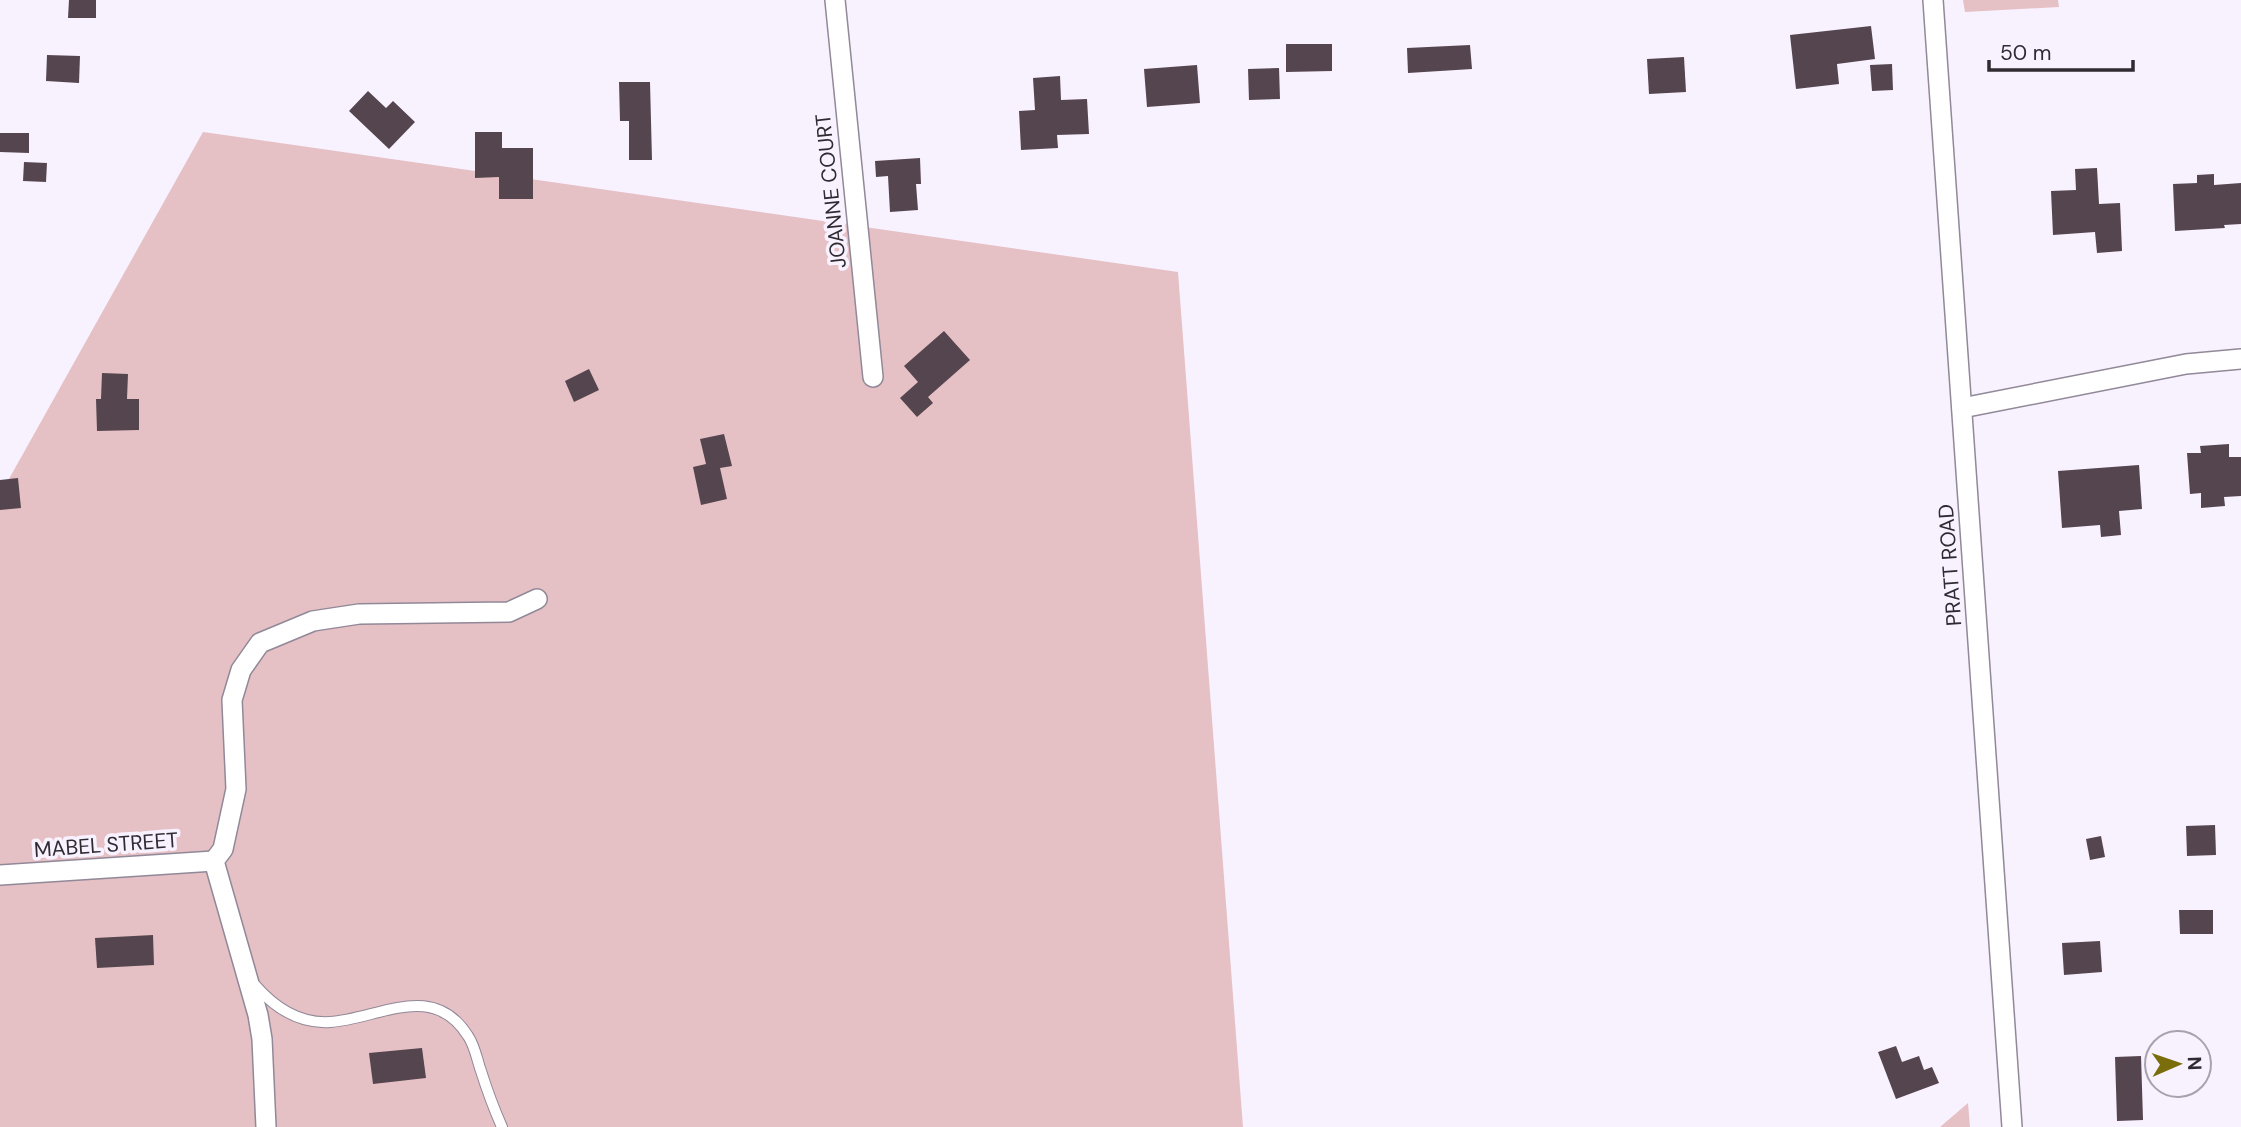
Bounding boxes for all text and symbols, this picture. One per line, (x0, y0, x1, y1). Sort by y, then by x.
scale bar (1989, 28, 2132, 72)
text: 50 m (2000, 39, 2051, 67)
street label: JOANNE COURT (809, 112, 853, 270)
street label: PRATT ROAD (1932, 503, 1968, 627)
street label: MABEL STREET (33, 826, 179, 864)
north arrow (2143, 1029, 2213, 1099)
text: N (2182, 1056, 2207, 1071)

